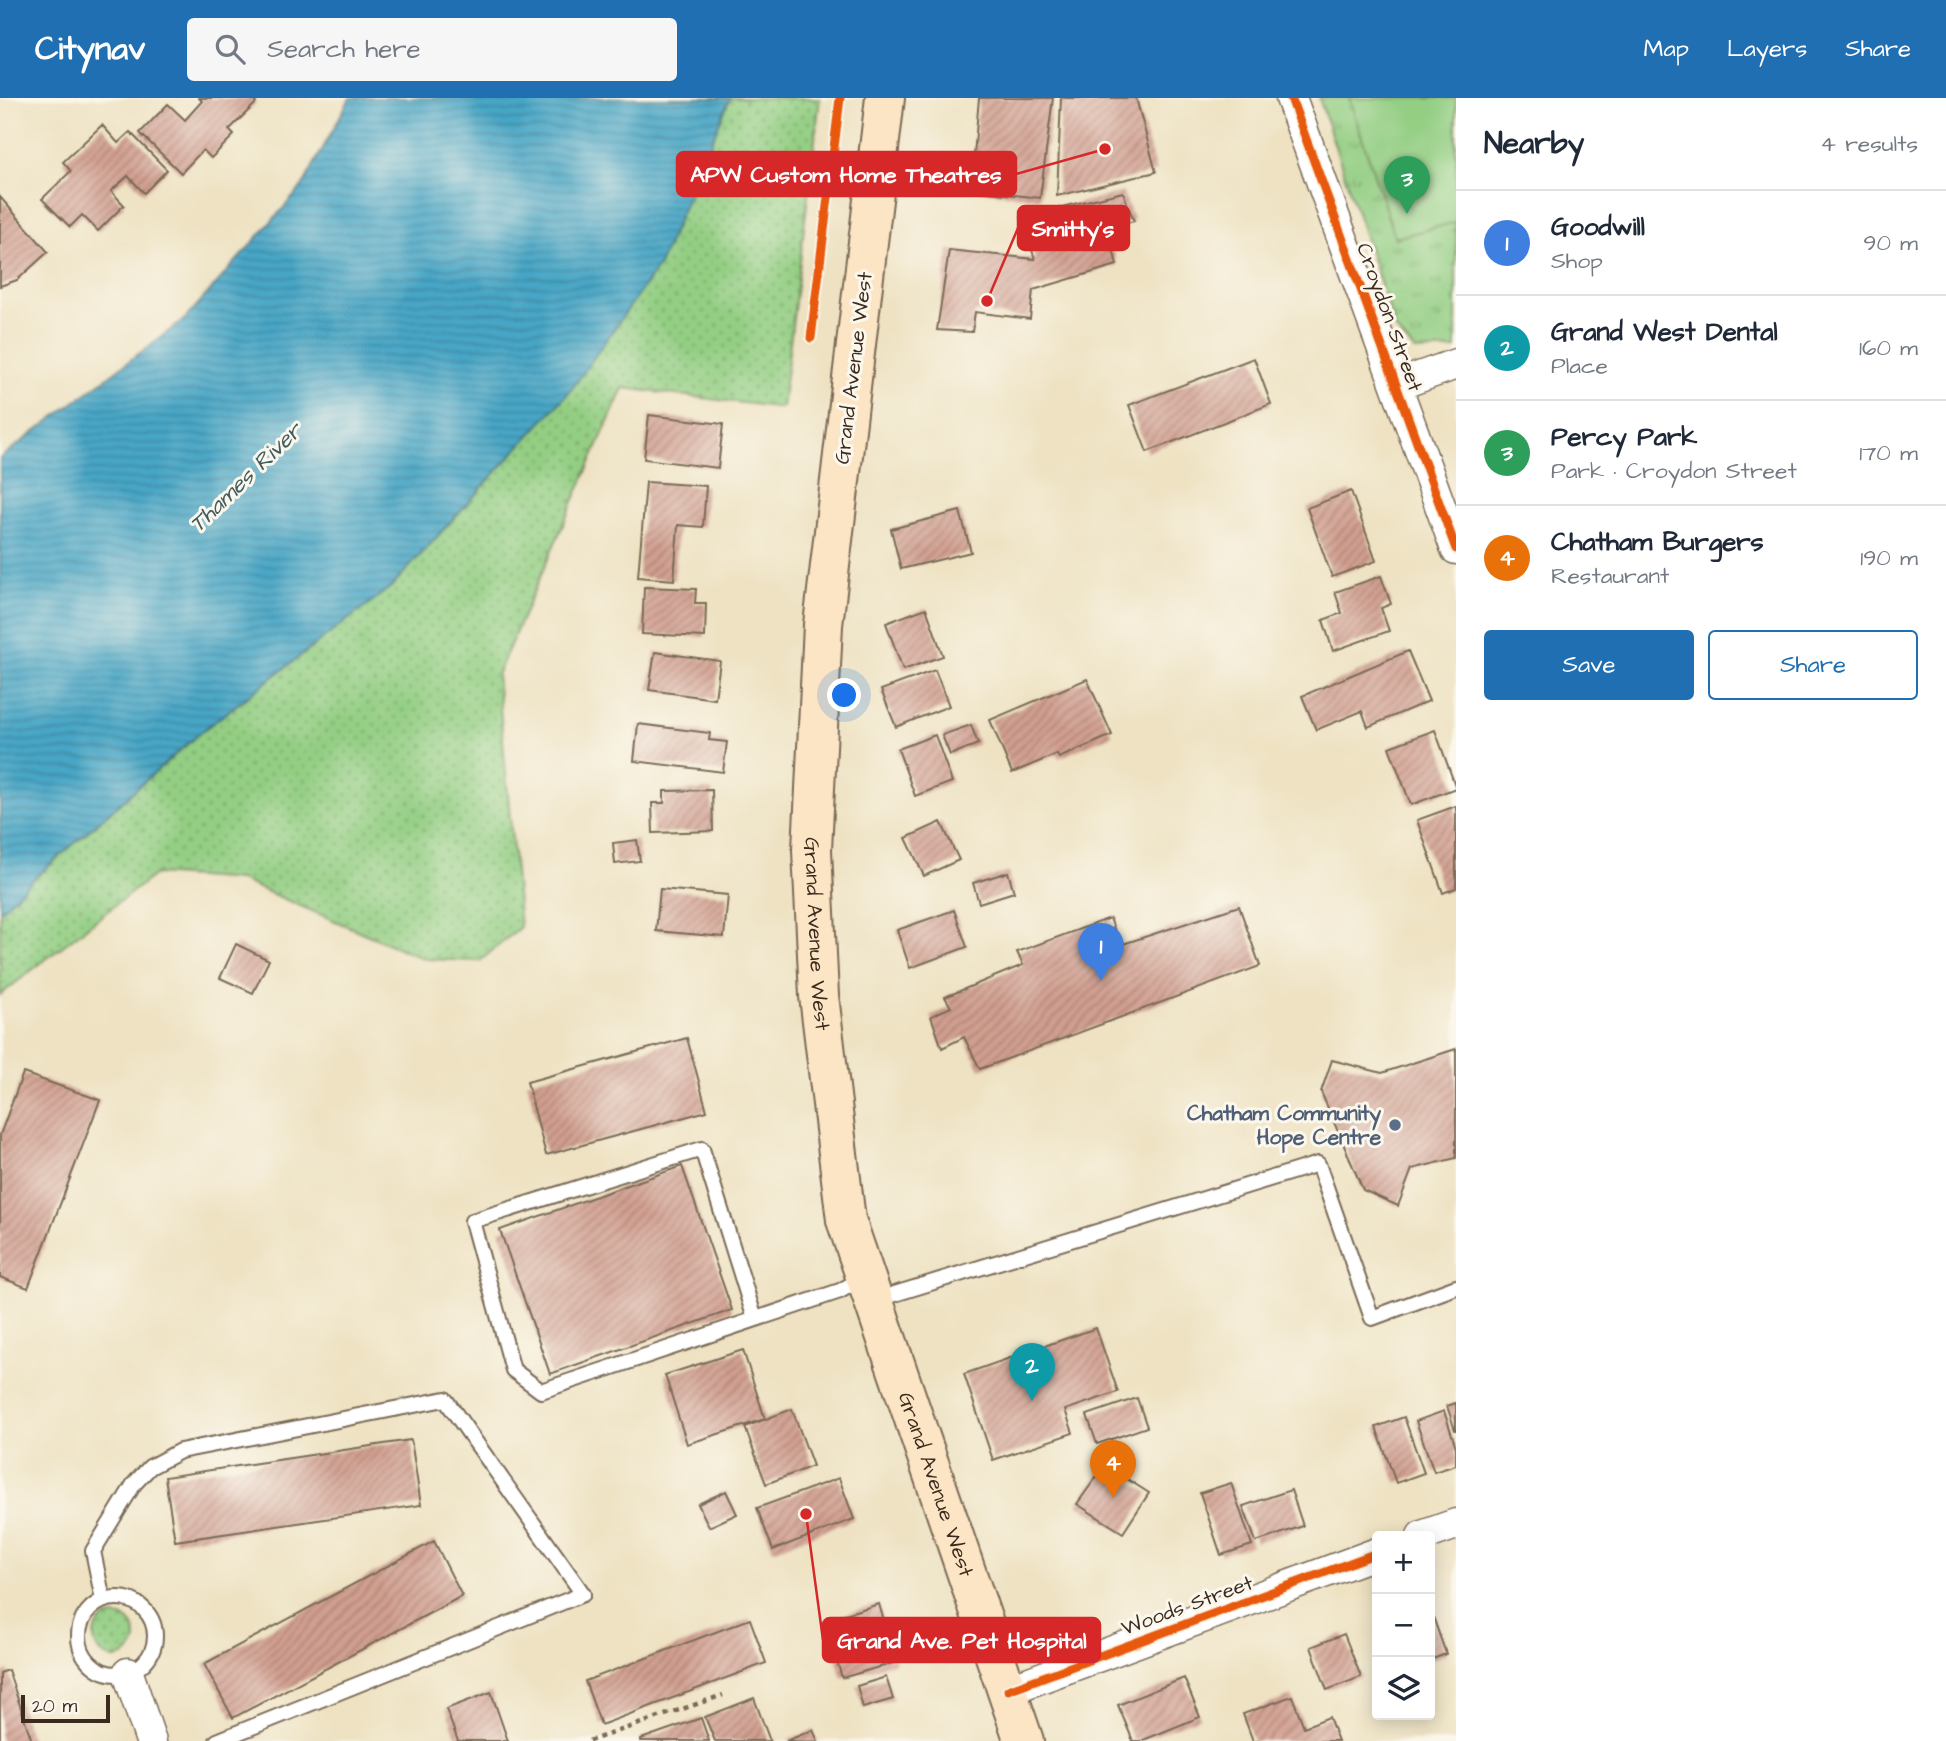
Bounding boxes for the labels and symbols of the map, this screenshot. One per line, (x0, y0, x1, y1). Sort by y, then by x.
callout: APW Custom Home Theatres (677, 152, 1016, 196)
pin: 3 (1384, 156, 1430, 214)
text: APW Custom Home Theatres (690, 159, 1002, 191)
callout: Smitty's (1018, 206, 1129, 250)
text: Smitty's (1031, 213, 1115, 247)
street label: Croydon Street (1347, 239, 1430, 397)
street label: Grand Avenue West (827, 270, 880, 466)
water label: Thames River (182, 414, 311, 540)
your location (827, 678, 861, 712)
street label: Grand Avenue West (797, 837, 837, 1033)
pin: 1 (1078, 923, 1124, 981)
place label: Chatham Community Hope Centre (1187, 1099, 1382, 1153)
marker: Chatham Community Hope Centre (1387, 1117, 1403, 1133)
pin: 2 (1009, 1343, 1055, 1401)
street label: Grand Avenue West (891, 1388, 981, 1581)
pin: 4 (1090, 1440, 1136, 1498)
street label: Woods Street (1117, 1568, 1257, 1643)
callout: Grand Ave. Pet Hospital (823, 1618, 1100, 1662)
text: Grand Ave. Pet Hospital (837, 1625, 1087, 1657)
scale bar (21, 1692, 110, 1724)

